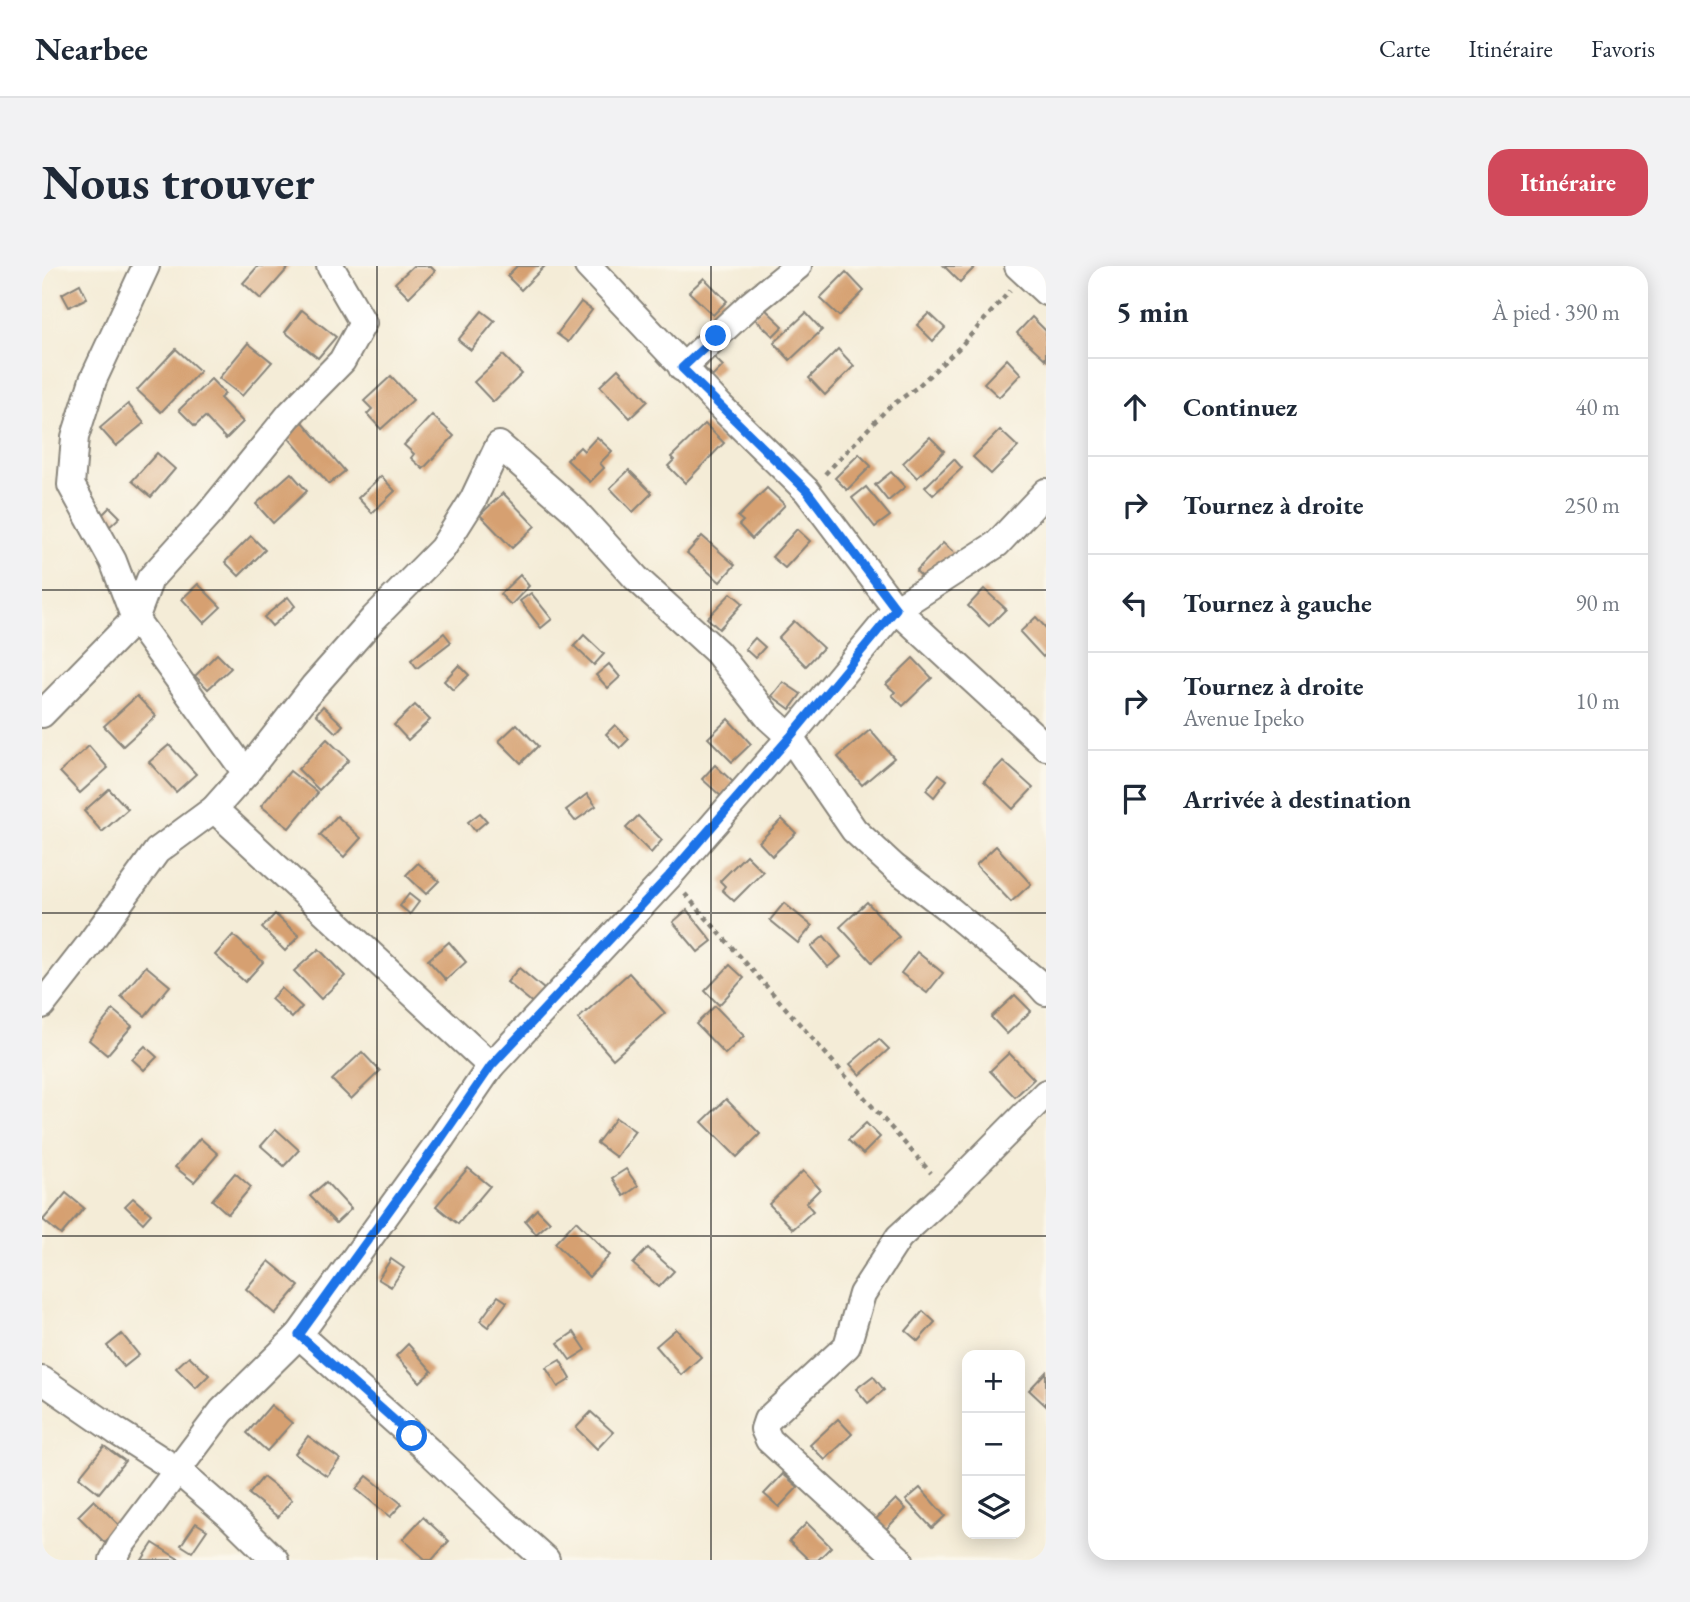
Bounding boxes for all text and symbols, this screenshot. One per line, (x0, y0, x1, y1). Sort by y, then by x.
text: Nearbee (35, 27, 148, 70)
text: Carte (1379, 33, 1430, 64)
text: Itinéraire (1468, 33, 1553, 64)
text: Favoris (1591, 33, 1655, 64)
button: Itinéraire (1488, 149, 1648, 216)
text: Nous trouver (42, 150, 315, 214)
text: 5 min (1116, 292, 1189, 331)
text: À pied · 390 m (1492, 297, 1620, 327)
route end (700, 320, 731, 351)
icon: ahead (1116, 388, 1154, 426)
text: Continuez (1183, 390, 1297, 424)
text: 40 m (1575, 392, 1620, 422)
icon: right (1116, 486, 1154, 524)
text: Tournez à droite (1183, 488, 1364, 522)
text: 250 m (1564, 490, 1620, 520)
icon: left (1116, 584, 1154, 622)
text: Tournez à gauche (1183, 586, 1372, 620)
text: 90 m (1575, 588, 1620, 618)
text: Tournez à droite (1183, 669, 1364, 703)
icon: right (1116, 682, 1154, 720)
text: 10 m (1575, 686, 1620, 716)
text: Avenue Ipeko (1183, 703, 1305, 733)
icon: arrive (1116, 780, 1154, 818)
text: Arrivée à destination (1183, 782, 1411, 816)
map controls (962, 1350, 1025, 1539)
button: + (962, 1350, 1025, 1413)
button: − (962, 1413, 1025, 1476)
route start (396, 1420, 427, 1451)
button: layers (962, 1476, 1025, 1539)

